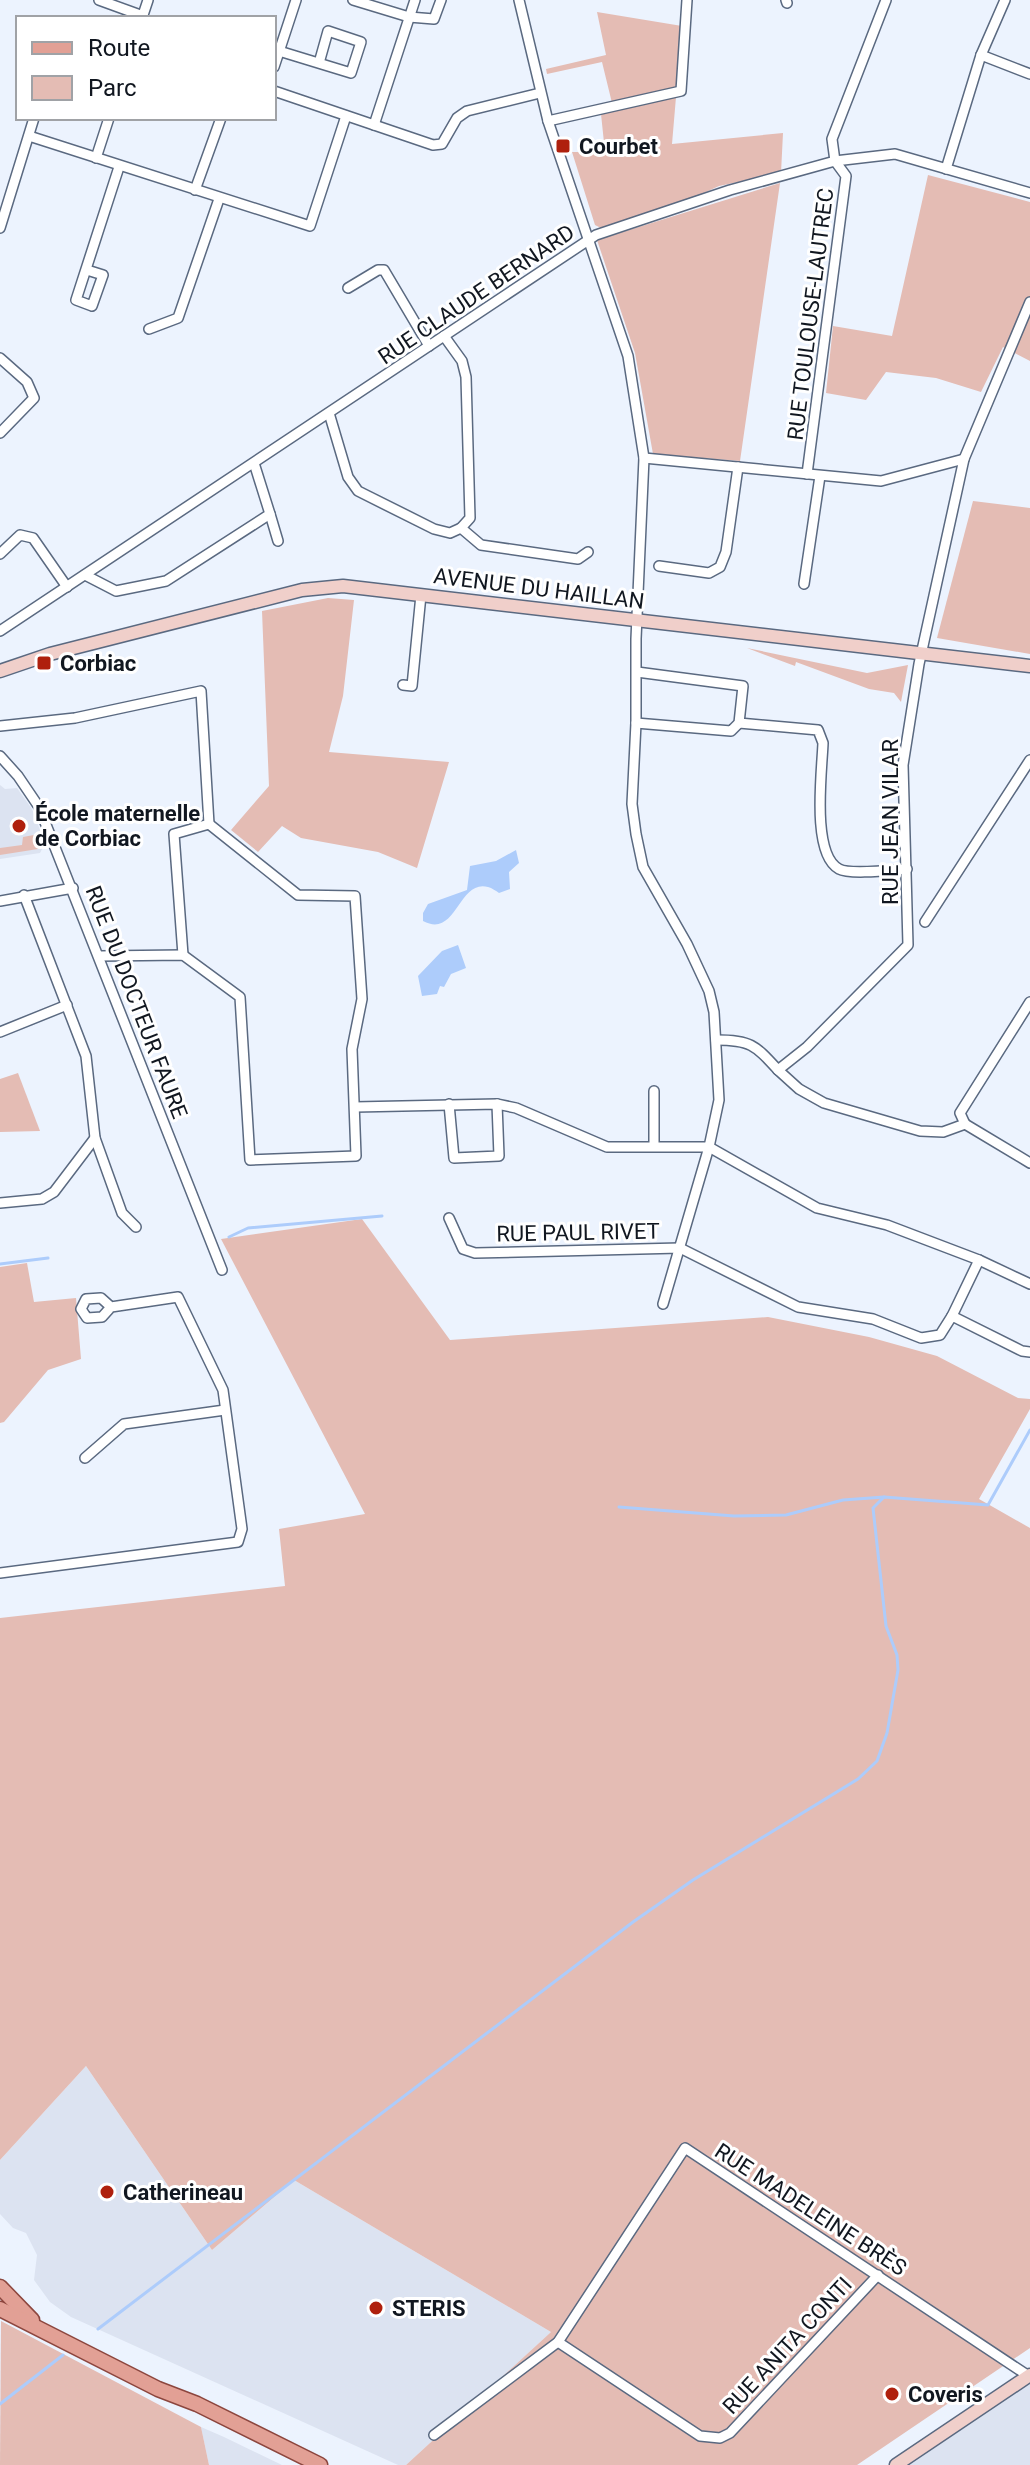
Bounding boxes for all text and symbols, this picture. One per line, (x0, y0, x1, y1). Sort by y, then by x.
legend (16, 16, 276, 120)
text: Route (88, 34, 150, 62)
text: Parc (88, 74, 137, 102)
place label: Courbet (579, 134, 658, 159)
marker: Courbet (554, 137, 572, 155)
street label: RUE TOULOUSE-LAUTREC (783, 187, 838, 442)
street label: RUE CLAUDE BERNARD (374, 219, 579, 369)
street label: AVENUE DU HAILLAN (432, 563, 646, 614)
place label: Corbiac (60, 651, 136, 676)
marker: Corbiac (35, 654, 53, 672)
street label: RUE JEAN VILAR (878, 739, 903, 905)
place label: École maternelle de Corbiac (35, 801, 200, 851)
marker: École maternelle de Corbiac (10, 817, 28, 835)
street label: RUE DU DOCTEUR FAURE (81, 882, 193, 1122)
street label: RUE PAUL RIVET (496, 1219, 660, 1246)
street label: RUE MADELEINE BRÈS (710, 2138, 911, 2281)
place label: Catherineau (123, 2180, 243, 2205)
marker: Catherineau (98, 2183, 116, 2201)
street label: RUE ANITA CONTI (718, 2272, 857, 2419)
place label: STERIS (392, 2296, 466, 2321)
marker: STERIS (367, 2299, 385, 2317)
place label: Coveris (908, 2382, 983, 2407)
marker: Coveris (883, 2385, 901, 2403)

